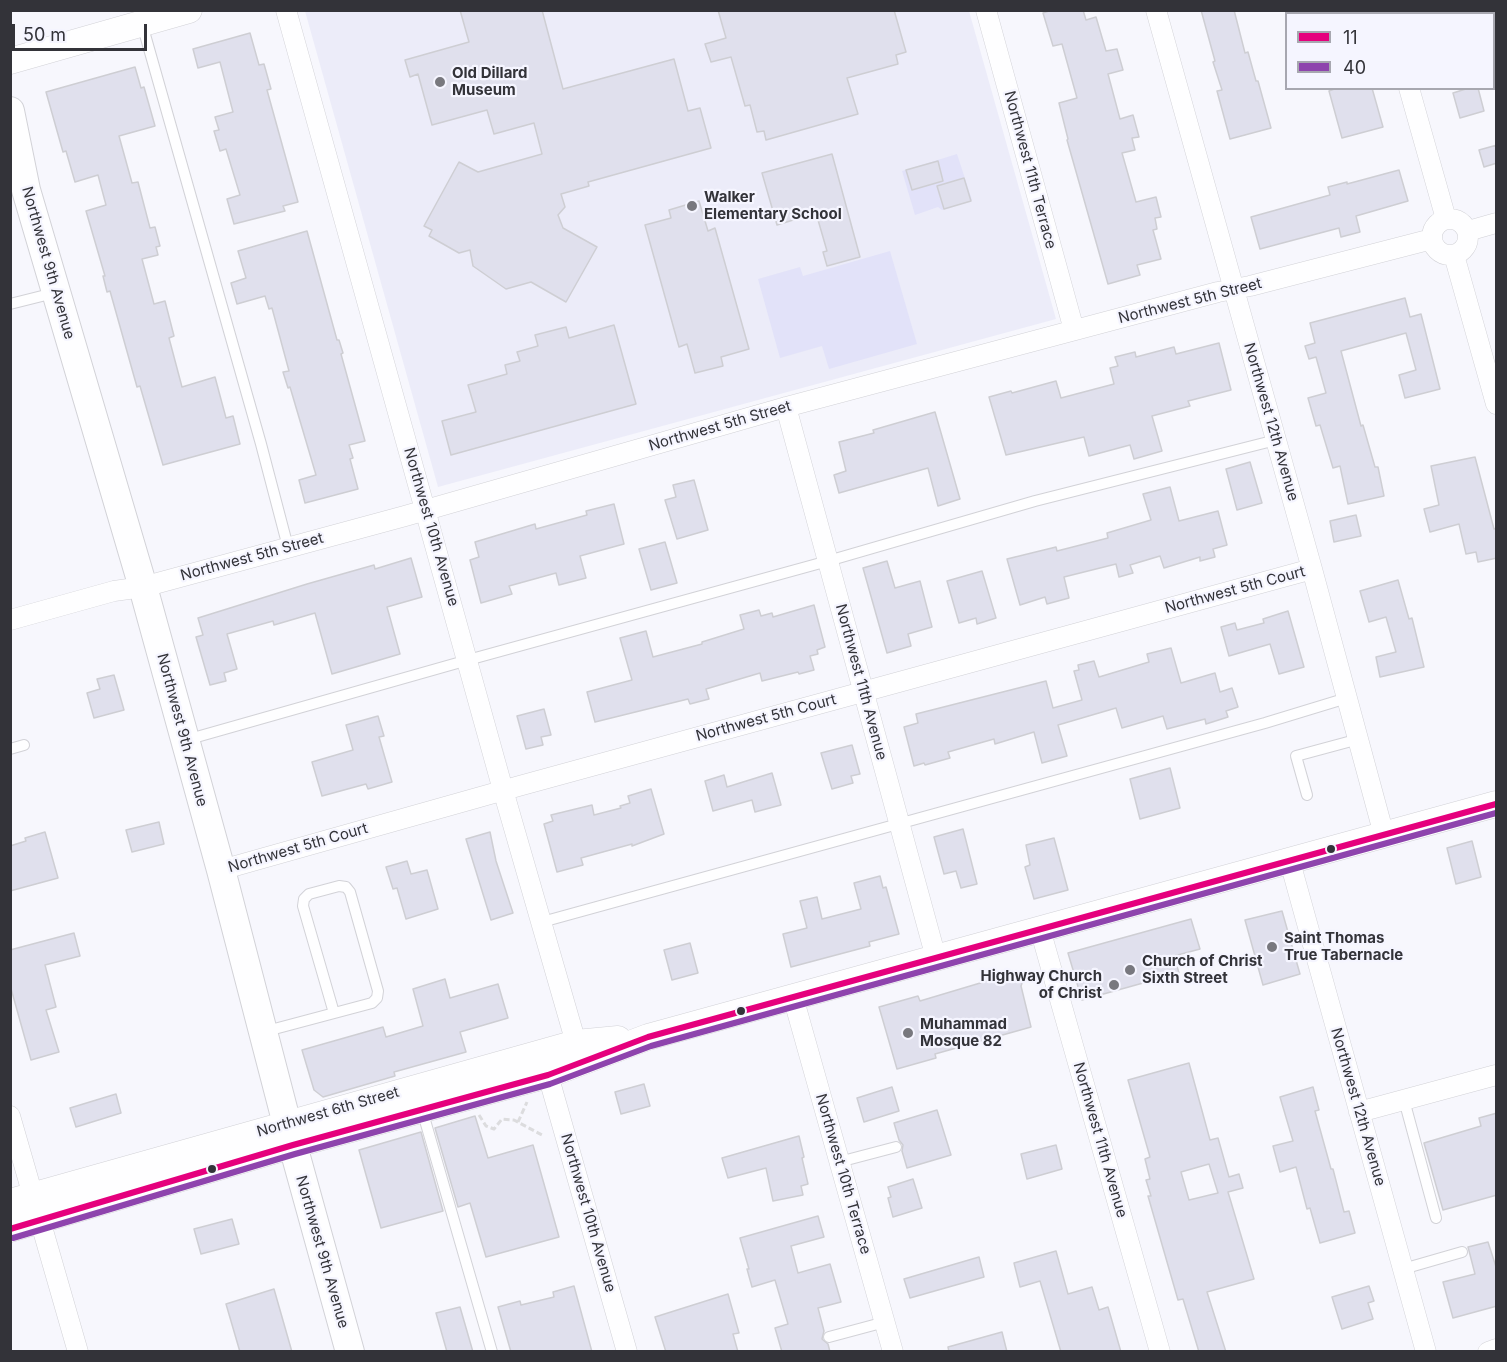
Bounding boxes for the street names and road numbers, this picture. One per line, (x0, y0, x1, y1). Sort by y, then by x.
street label: Northwest 11th Terrace (1000, 89, 1060, 251)
street label: Northwest 9th Avenue (18, 185, 78, 341)
street label: Northwest 5th Street (1116, 274, 1264, 328)
street label: Northwest 12th Avenue (1240, 341, 1302, 503)
street label: Northwest 5th Street (647, 397, 793, 455)
street label: Northwest 10th Avenue (400, 446, 462, 608)
street label: Northwest 5th Street (179, 529, 325, 585)
street label: Northwest 5th Court (1163, 563, 1307, 617)
street label: Northwest 11th Avenue (831, 602, 891, 762)
street label: Northwest 9th Avenue (153, 651, 211, 809)
street label: Northwest 5th Court (694, 691, 838, 745)
street label: Northwest 5th Court (226, 819, 370, 877)
street label: Northwest 12th Avenue (1327, 1026, 1389, 1188)
street label: Northwest 11th Avenue (1069, 1060, 1131, 1220)
street label: Northwest 6th Street (255, 1083, 401, 1141)
street label: Northwest 10th Terrace (811, 1092, 875, 1256)
street label: Northwest 10th Avenue (557, 1132, 619, 1294)
street label: Northwest 9th Avenue (292, 1174, 352, 1330)

